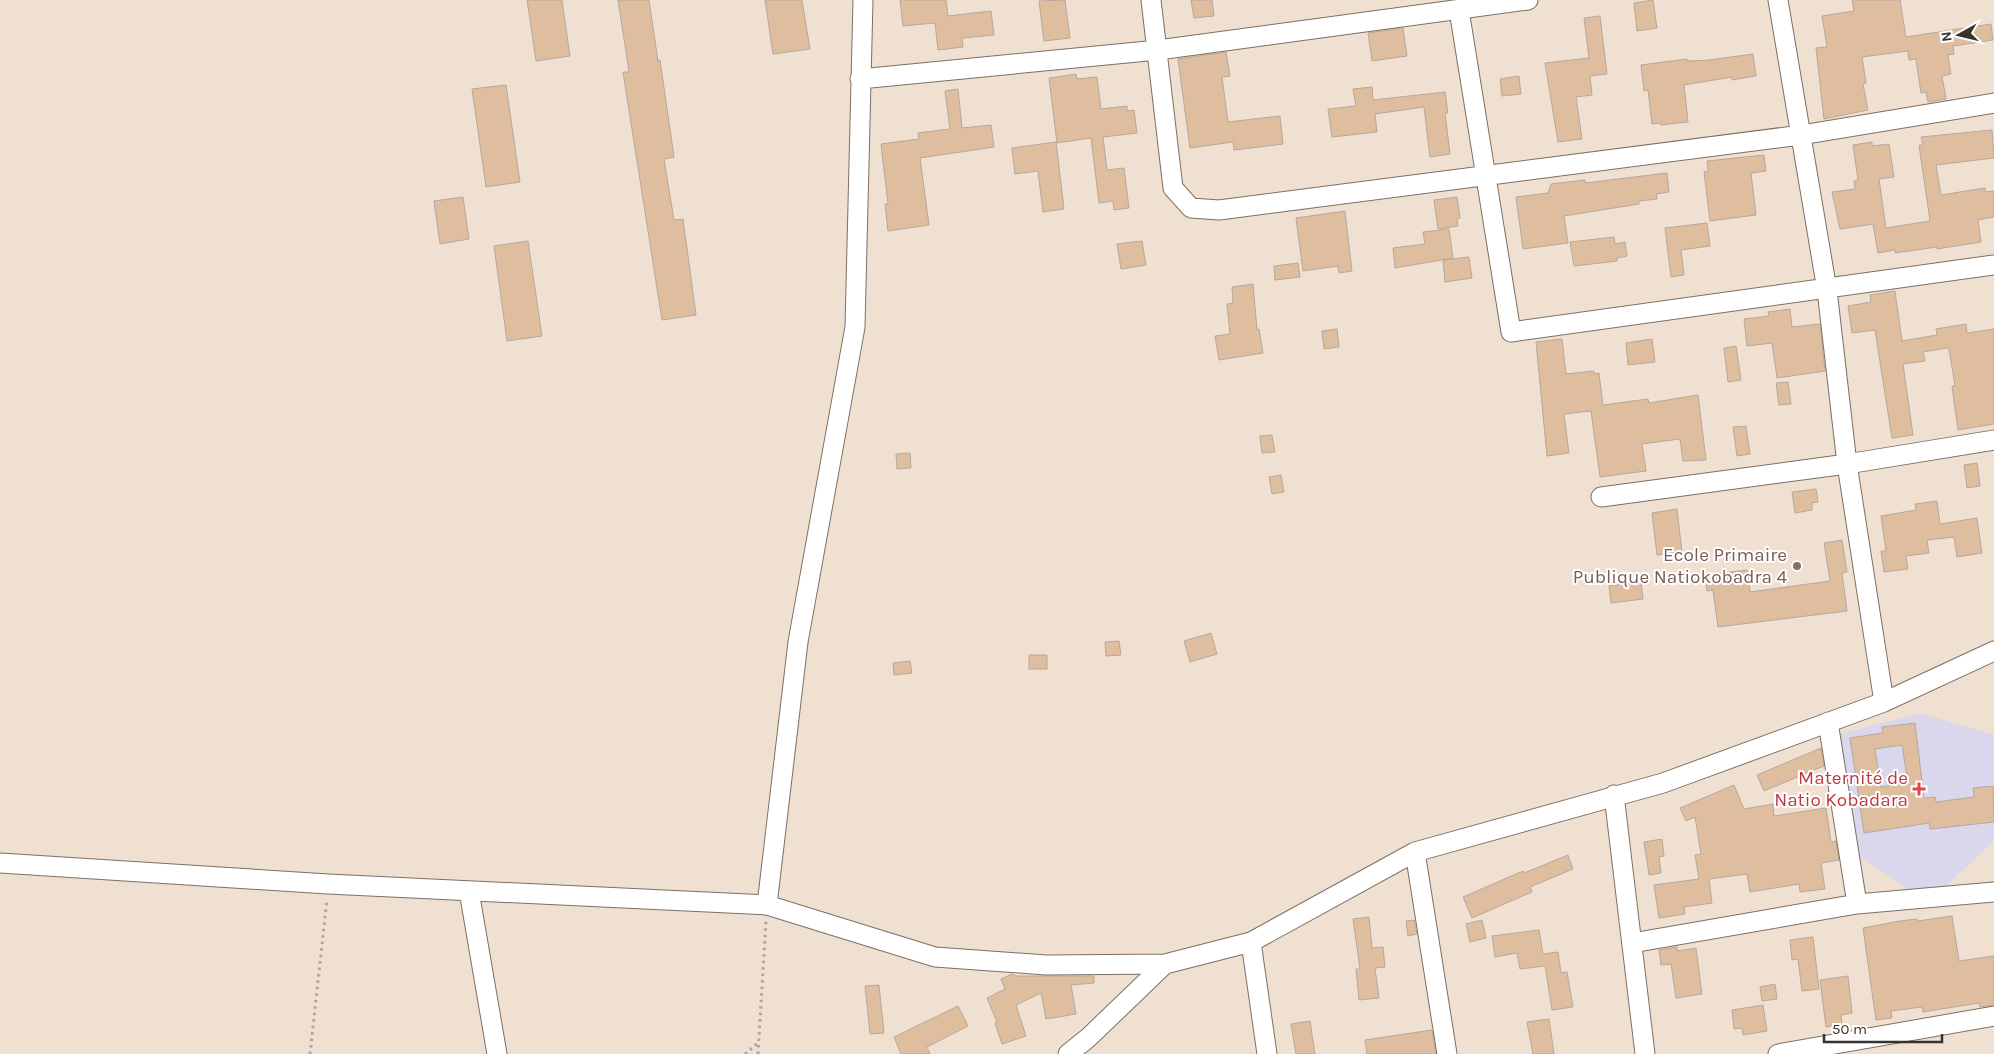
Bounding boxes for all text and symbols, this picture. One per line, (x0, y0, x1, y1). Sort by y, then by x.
north arrow (1934, 10, 1984, 60)
text: N (1938, 31, 1956, 43)
place label: Ecole Primaire Publique Natiokobadra 4 (1573, 544, 1787, 588)
marker: Ecole Primaire Publique Natiokobadra 4 (1791, 560, 1803, 572)
place label: Maternité de Natio Kobadara (1774, 767, 1908, 811)
marker: Maternité de Natio Kobadara (1912, 782, 1926, 796)
scale bar (1824, 1012, 1942, 1044)
text: 50 m (1832, 1020, 1867, 1038)

